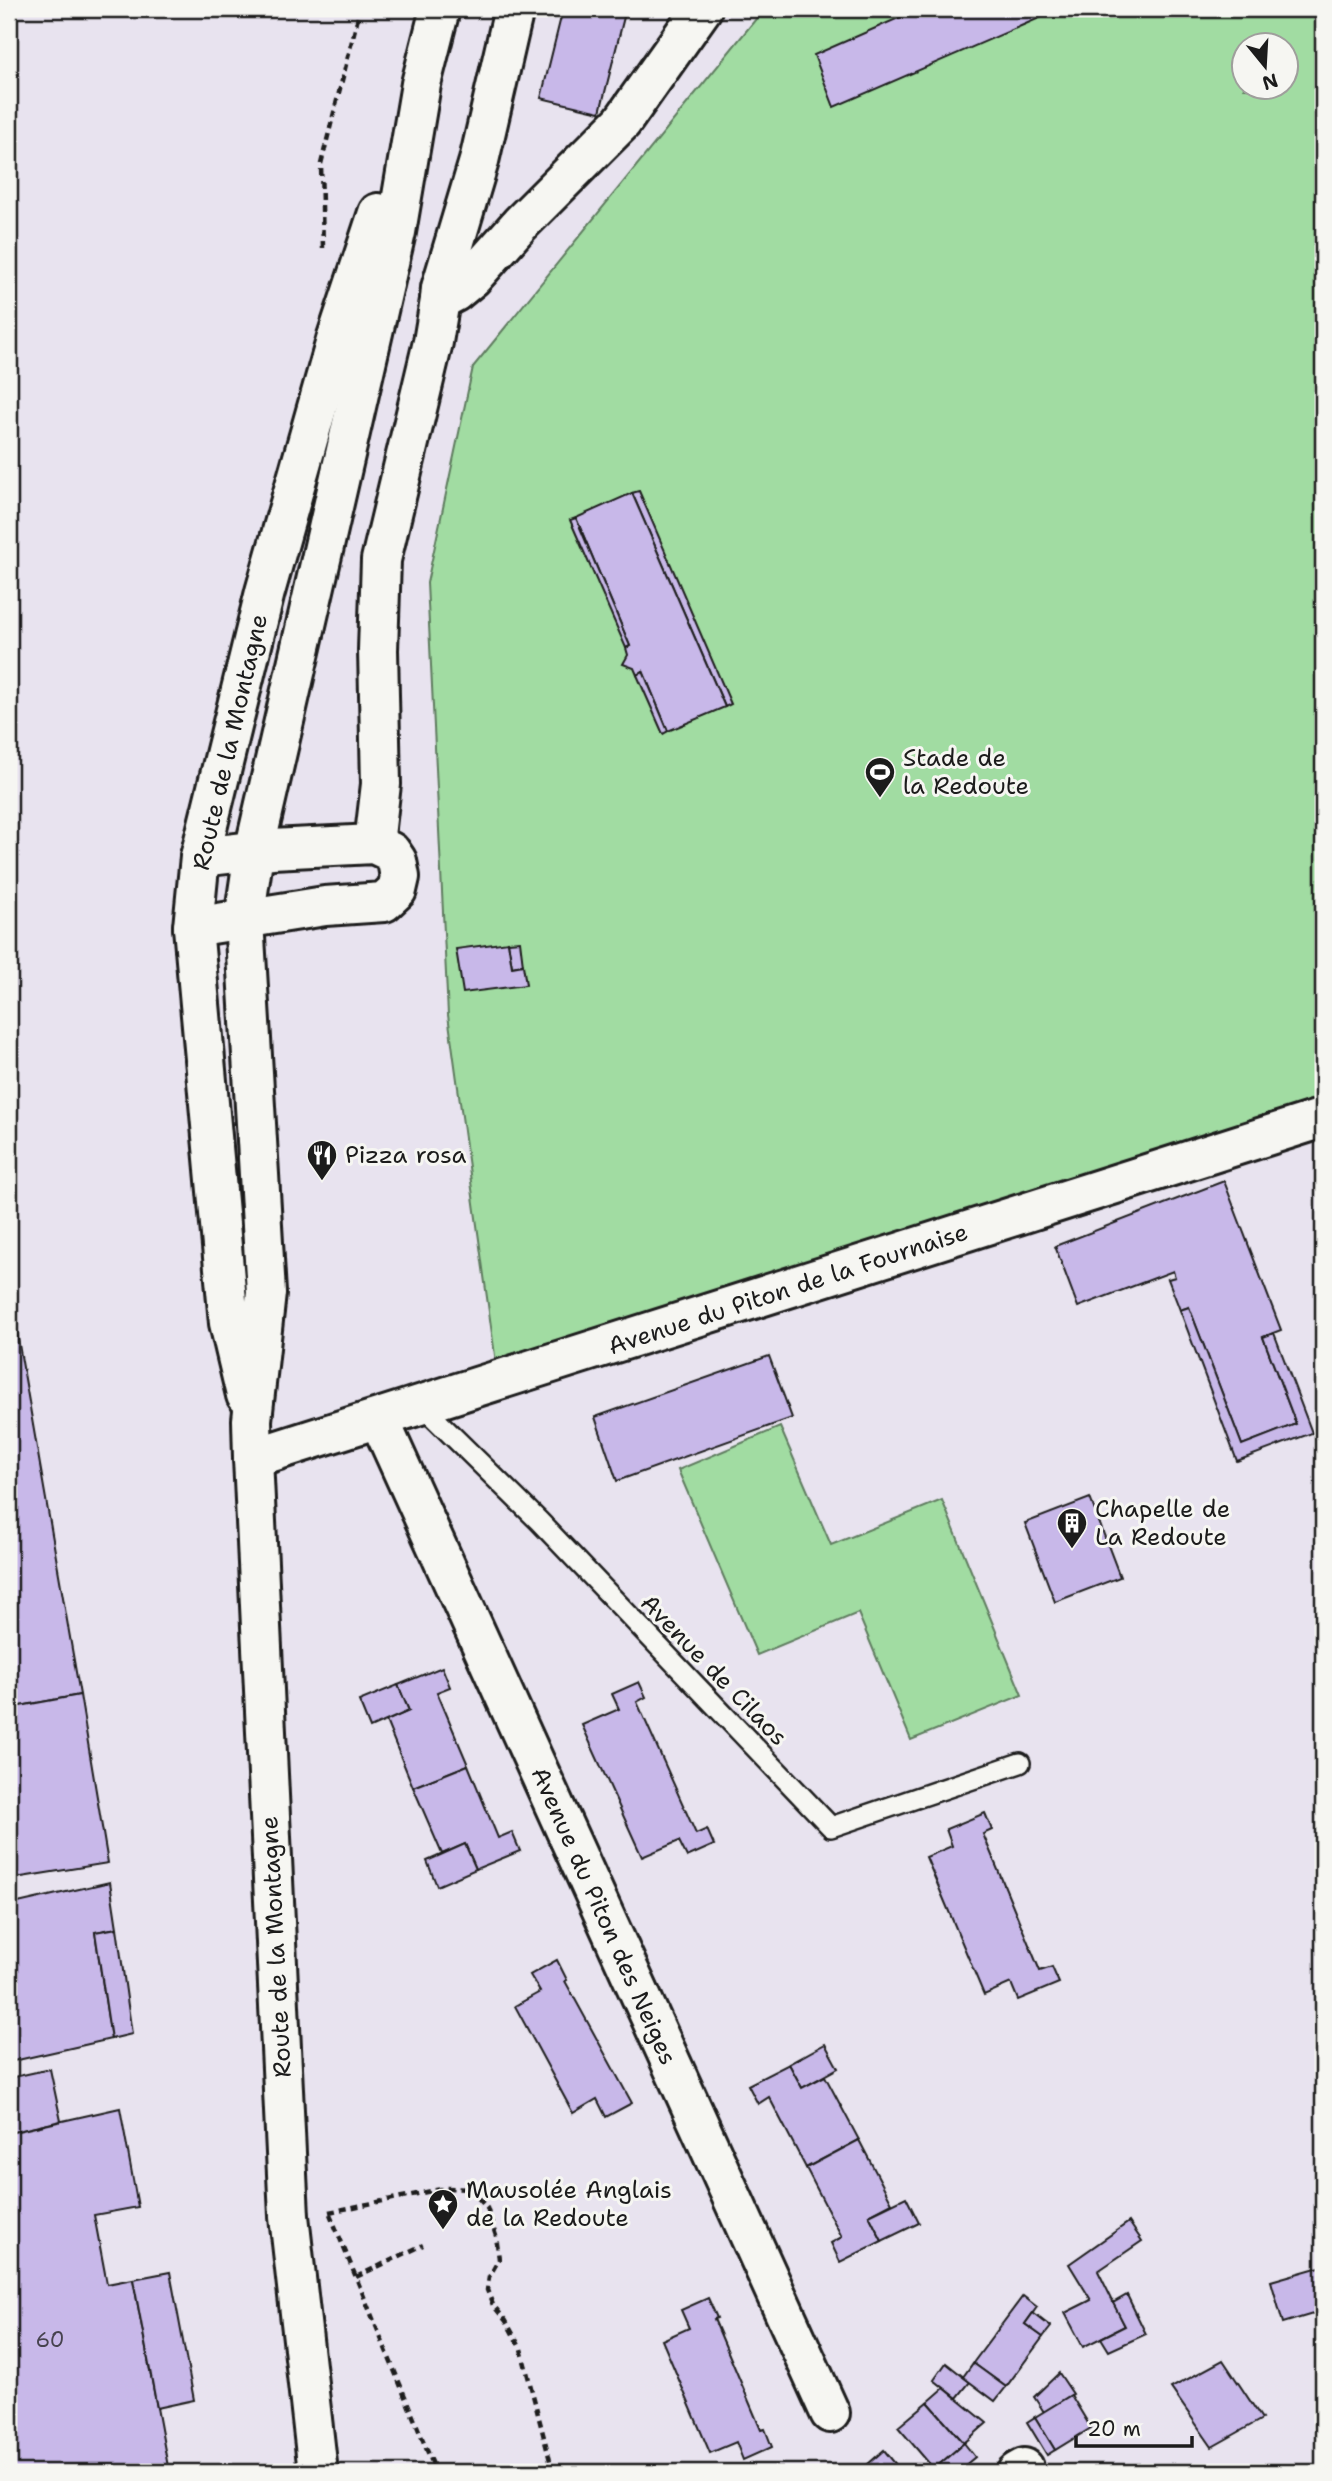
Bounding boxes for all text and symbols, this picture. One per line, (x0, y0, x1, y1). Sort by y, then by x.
north arrow (1230, 32, 1300, 102)
text: N (1259, 67, 1281, 96)
street label: Route de la Montagne (185, 611, 275, 873)
place label: Stade de la Redoute (903, 742, 1029, 802)
sports icon: Stade de la Redoute (863, 755, 897, 799)
restaurant icon: Pizza rosa (305, 1138, 339, 1182)
place label: Pizza rosa (345, 1139, 466, 1171)
street label: Avenue du Piton de la Fournaise (604, 1216, 972, 1362)
place label: Chapelle de La Redoute (1095, 1493, 1230, 1553)
building icon: Chapelle de La Redoute (1055, 1506, 1089, 1550)
street label: Avenue de Cilaos (633, 1587, 795, 1753)
street label: Avenue du Piton des Neiges (524, 1762, 684, 2070)
street label: Route de la Montagne (253, 1815, 299, 2079)
place label: Mausolée Anglais de la Redoute (466, 2174, 672, 2234)
place icon: Mausolée Anglais de la Redoute (426, 2187, 460, 2231)
house number: 60 (36, 2326, 64, 2354)
scale bar (1076, 2404, 1192, 2448)
text: 20 m (1087, 2415, 1141, 2443)

